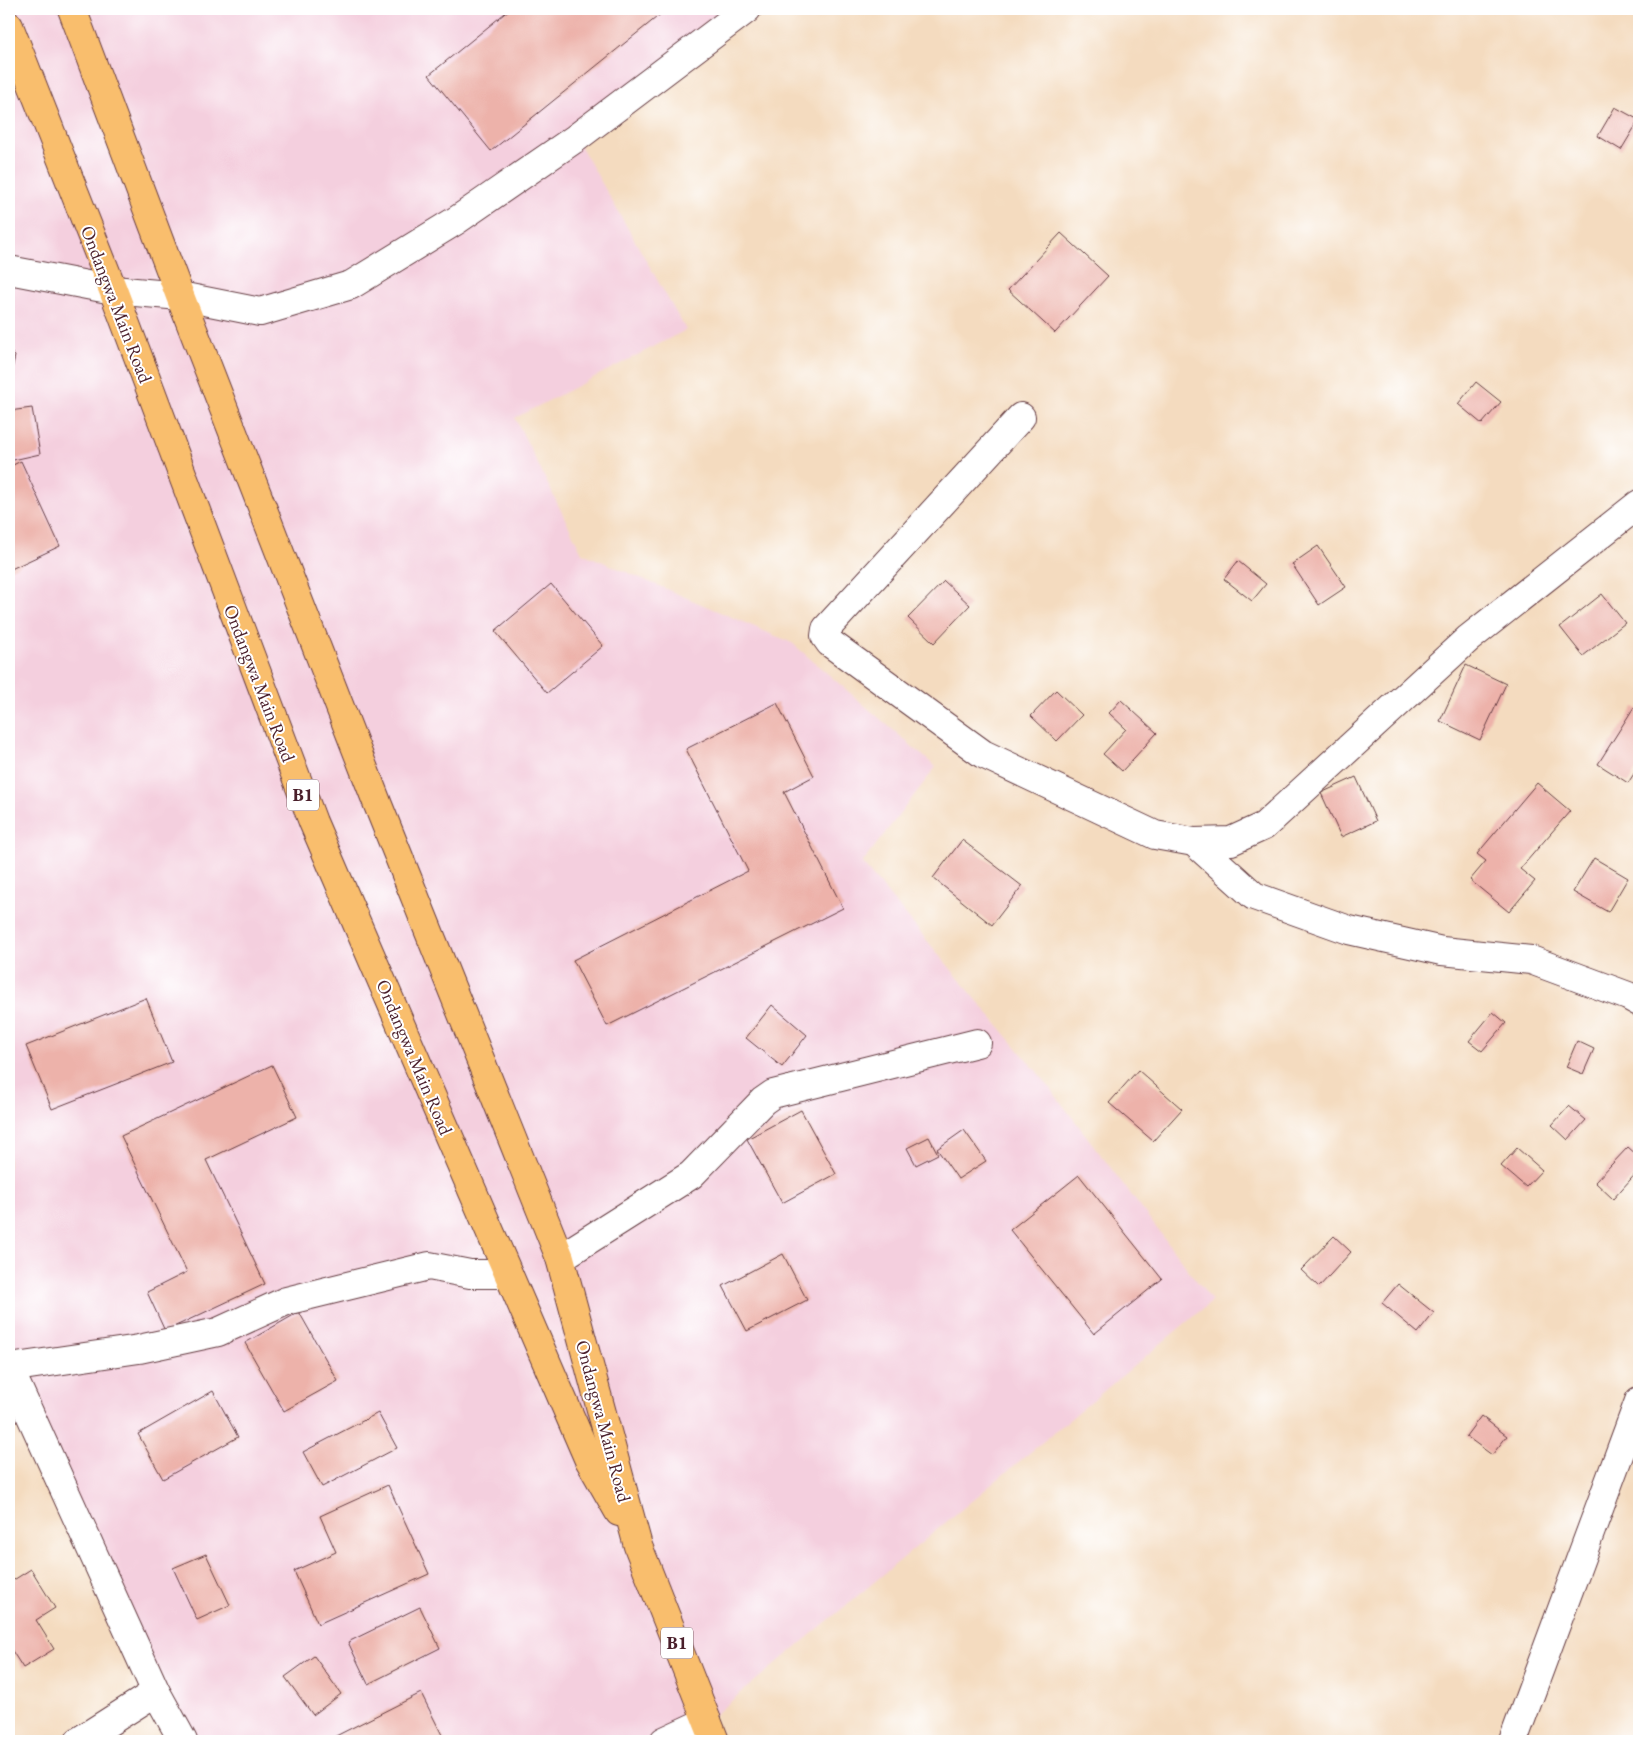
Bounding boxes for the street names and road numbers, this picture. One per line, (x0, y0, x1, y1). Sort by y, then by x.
street label: Ondangwa Main Road (75, 222, 158, 387)
street label: Ondangwa Main Road (218, 601, 301, 766)
road number: B1 (287, 780, 319, 810)
street label: Ondangwa Main Road (370, 976, 459, 1139)
street label: Ondangwa Main Road (570, 1337, 637, 1505)
road number: B1 (661, 1628, 693, 1659)

